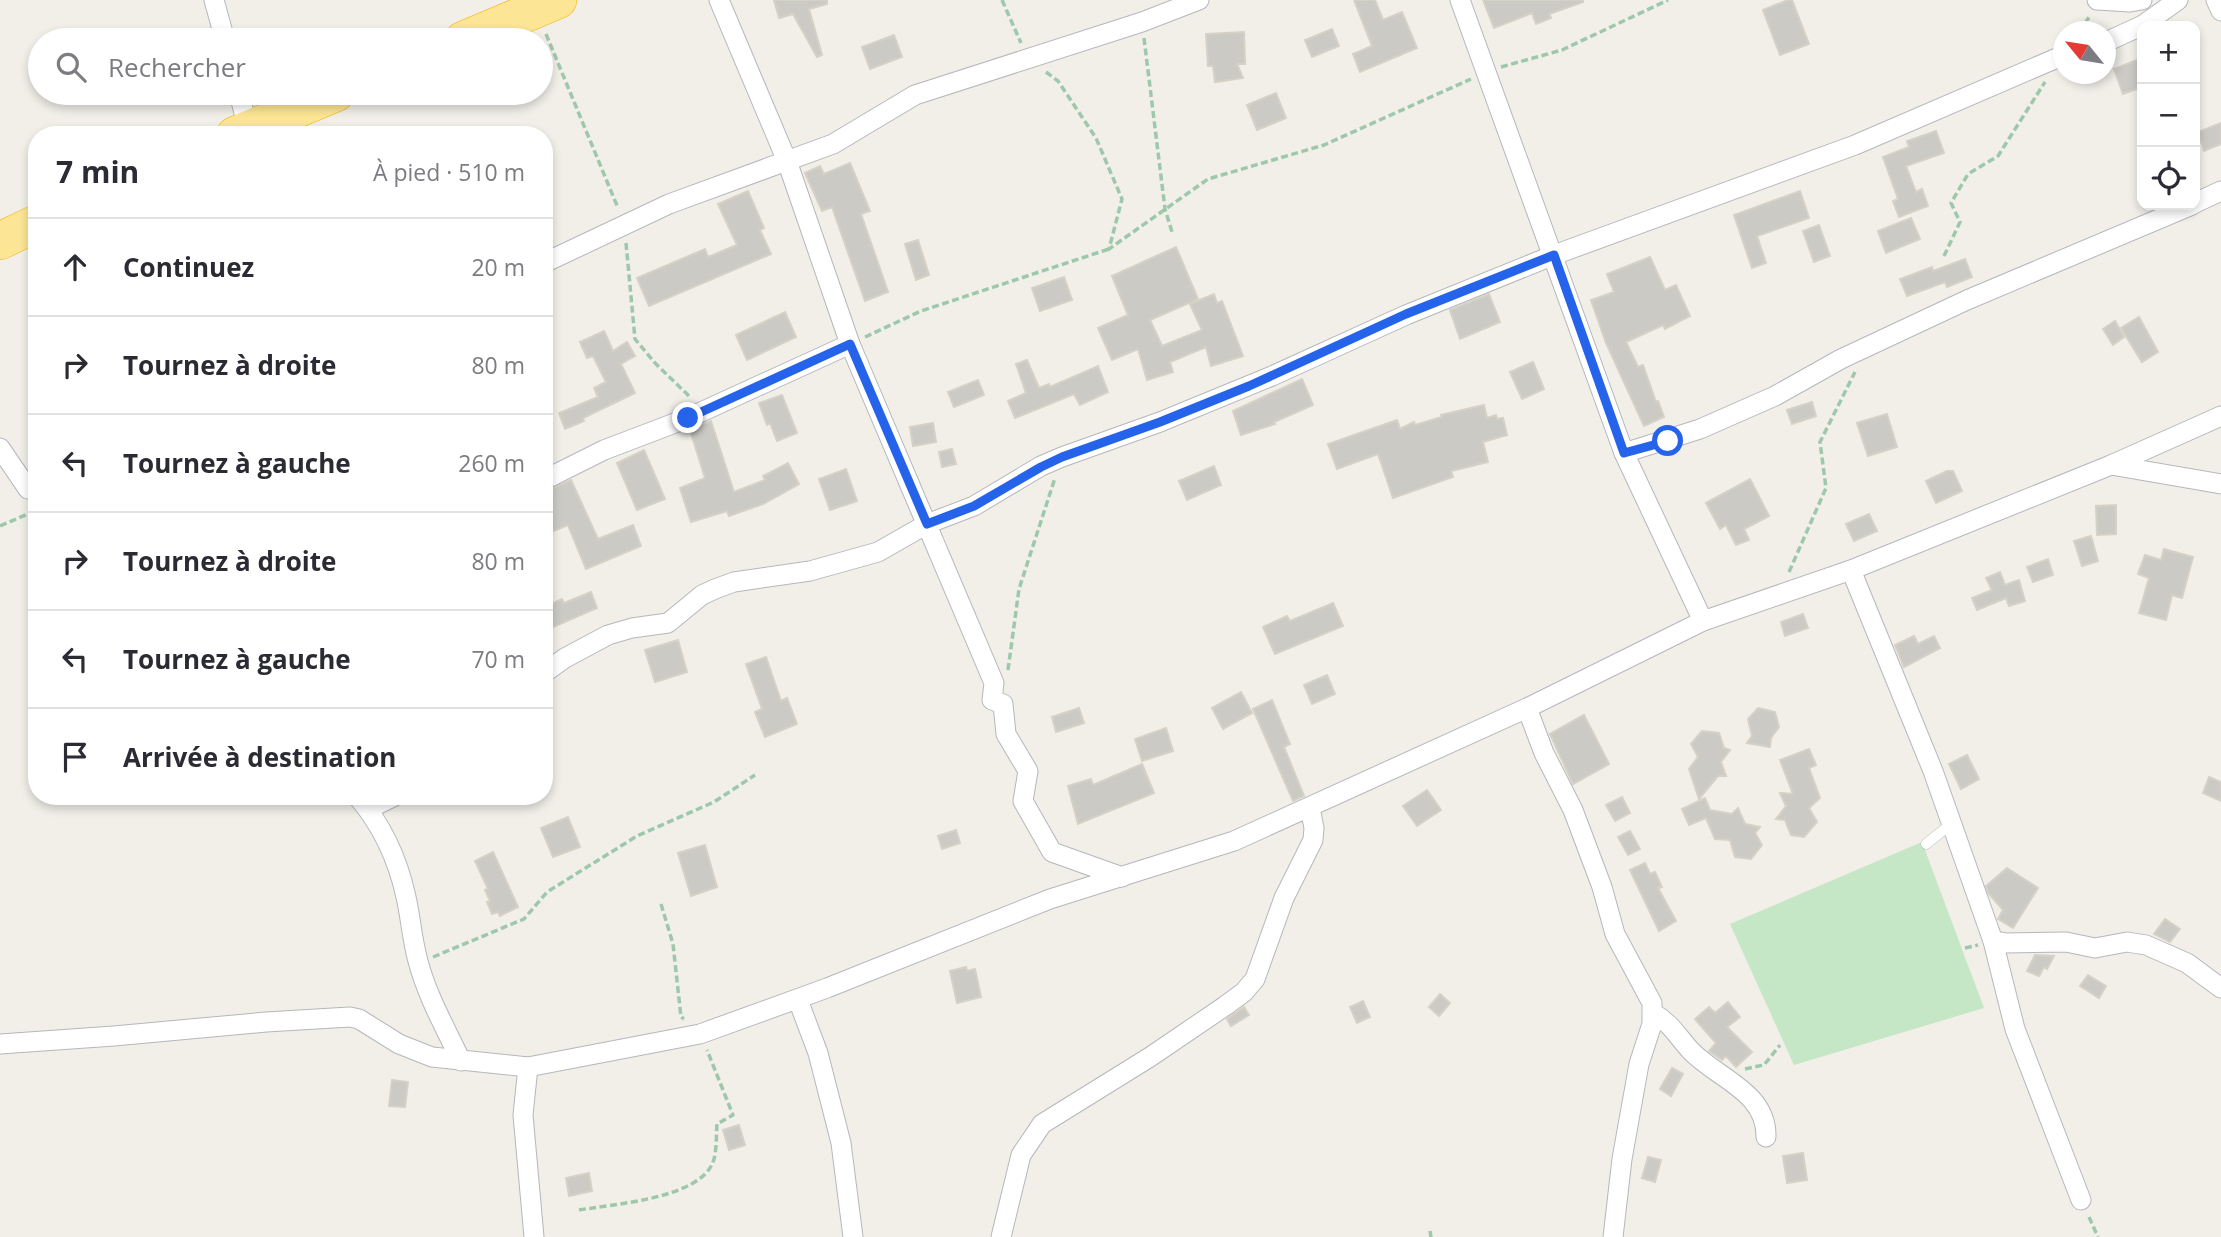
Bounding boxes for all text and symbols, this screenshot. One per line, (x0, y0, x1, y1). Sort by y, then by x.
north arrow (2053, 21, 2116, 84)
map controls (2137, 21, 2200, 210)
button: + (2137, 21, 2200, 84)
search box (28, 28, 553, 105)
icon: search (52, 48, 90, 86)
text: Rechercher (108, 49, 246, 85)
button: − (2137, 84, 2200, 147)
button: locate (2137, 147, 2200, 210)
text: 7 min (56, 151, 139, 192)
text: À pied · 510 m (373, 156, 525, 188)
icon: ahead (56, 248, 94, 286)
text: Continuez (123, 249, 254, 285)
text: 20 m (471, 251, 525, 283)
icon: right (56, 346, 94, 384)
text: Tournez à droite (123, 347, 336, 383)
text: 80 m (471, 349, 525, 381)
route end (672, 402, 703, 433)
route start (1652, 425, 1683, 456)
icon: left (56, 444, 94, 482)
text: Tournez à gauche (123, 445, 351, 481)
text: 260 m (458, 447, 525, 479)
icon: right (56, 542, 94, 580)
text: Tournez à droite (123, 543, 336, 579)
text: 80 m (471, 545, 525, 577)
icon: left (56, 640, 94, 678)
text: Tournez à gauche (123, 641, 351, 677)
text: 70 m (471, 643, 525, 675)
icon: arrive (56, 738, 94, 776)
text: Arrivée à destination (123, 739, 396, 775)

